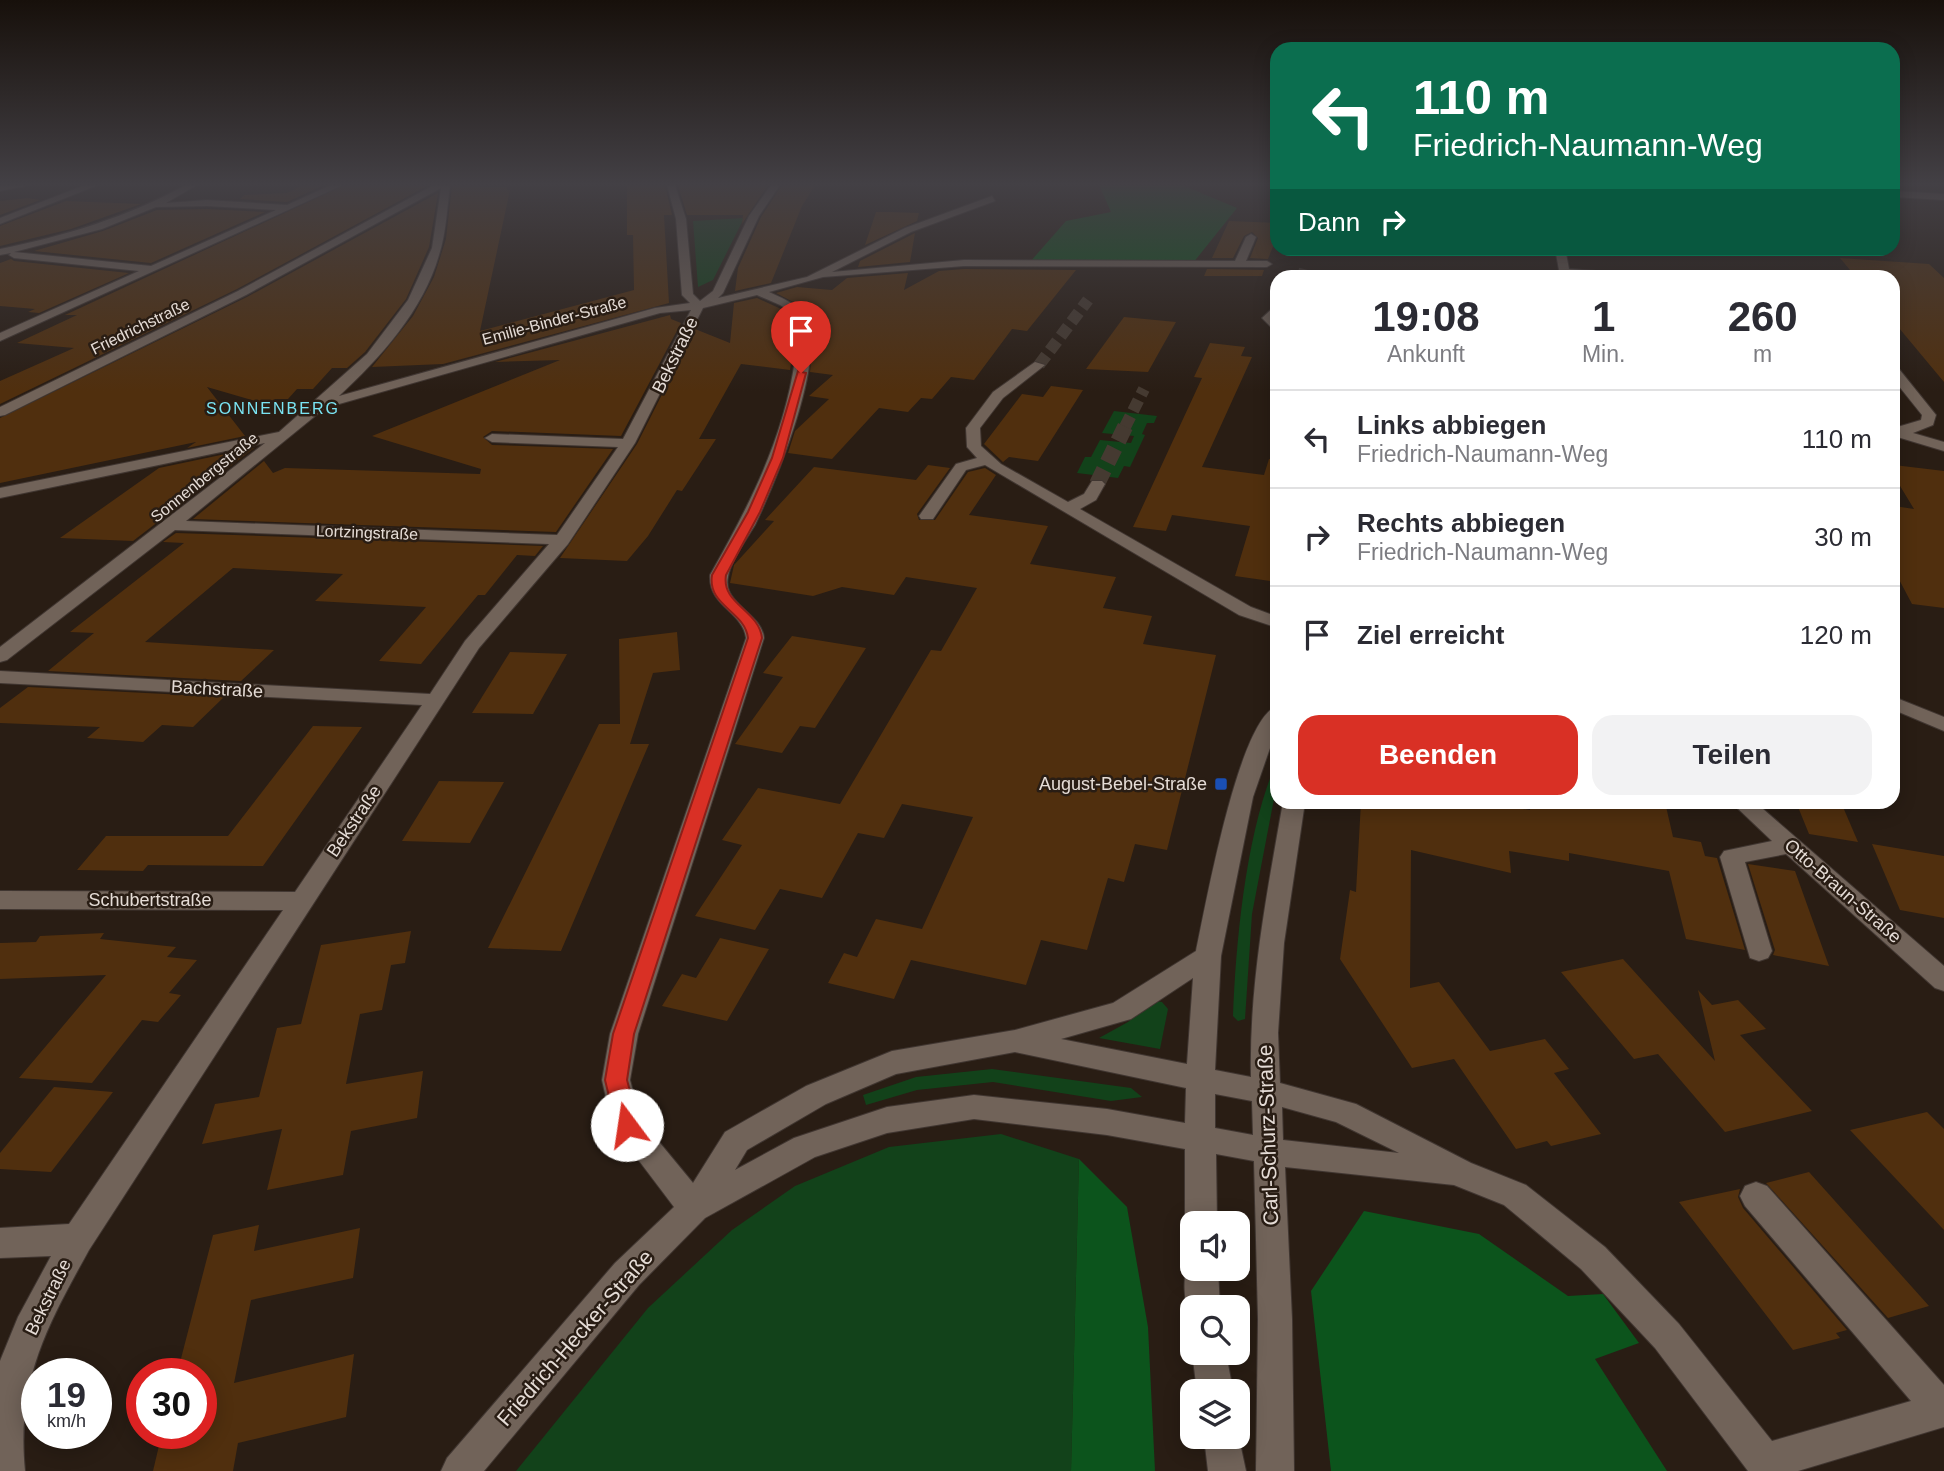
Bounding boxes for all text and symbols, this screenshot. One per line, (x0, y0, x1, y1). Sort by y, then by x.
icon: left (1298, 70, 1389, 161)
text: 110 m (1413, 70, 1549, 124)
text: Friedrich-Naumann-Weg (1413, 127, 1763, 163)
icon: right (1374, 203, 1412, 241)
text: Dann (1298, 207, 1360, 237)
street label: Emilie-Binder-Straße (480, 293, 628, 348)
text: 19:08 (1372, 293, 1480, 340)
text: 1 (1592, 293, 1615, 340)
text: 260 (1728, 293, 1798, 340)
street label: Friedrichstraße (88, 295, 192, 358)
pin (771, 301, 831, 373)
icon: arrive (782, 312, 820, 350)
street label: Bekstraße (648, 314, 702, 396)
text: Ankunft (1387, 341, 1465, 367)
text: Min. (1582, 341, 1625, 367)
text: m (1753, 341, 1772, 367)
district label: SONNENBERG (206, 400, 340, 417)
text: Links abbiegen (1357, 410, 1546, 440)
icon: left (1298, 420, 1336, 458)
text: 110 m (1802, 424, 1872, 454)
street label: Sonnenbergstraße (147, 429, 261, 526)
text: Friedrich-Naumann-Weg (1357, 441, 1608, 467)
text: Rechts abbiegen (1357, 508, 1565, 538)
icon: right (1298, 518, 1336, 556)
street label: Lortzingstraße (316, 522, 418, 543)
text: 30 m (1814, 522, 1872, 552)
text: Friedrich-Naumann-Weg (1357, 539, 1608, 565)
icon: arrive (1298, 616, 1336, 654)
text: Ziel erreicht (1357, 620, 1504, 650)
text: 120 m (1800, 620, 1872, 650)
street label: Bachstraße (171, 677, 263, 701)
button: Beenden (1298, 715, 1578, 795)
button: Teilen (1592, 715, 1872, 795)
place label: August-Bebel-Straße (1039, 774, 1207, 794)
marker: August-Bebel-Straße (1213, 776, 1229, 792)
street label: Bekstraße (323, 781, 385, 861)
street label: Otto-Braun-Straße (1781, 835, 1905, 947)
street label: Schubertstraße (88, 890, 212, 910)
street label: Carl-Schurz-Straße (1253, 1044, 1282, 1226)
position arrow (590, 1088, 664, 1162)
map controls (1180, 1211, 1250, 1449)
button: sound (1180, 1211, 1250, 1281)
street label: Friedrich-Hecker-Straße (492, 1245, 657, 1430)
street label: Bekstraße (21, 1256, 75, 1338)
button: search (1180, 1295, 1250, 1365)
speed limit sign: 30 (126, 1358, 217, 1449)
text: 19 (47, 1375, 86, 1414)
button: layers (1180, 1379, 1250, 1449)
text: km/h (47, 1411, 86, 1431)

